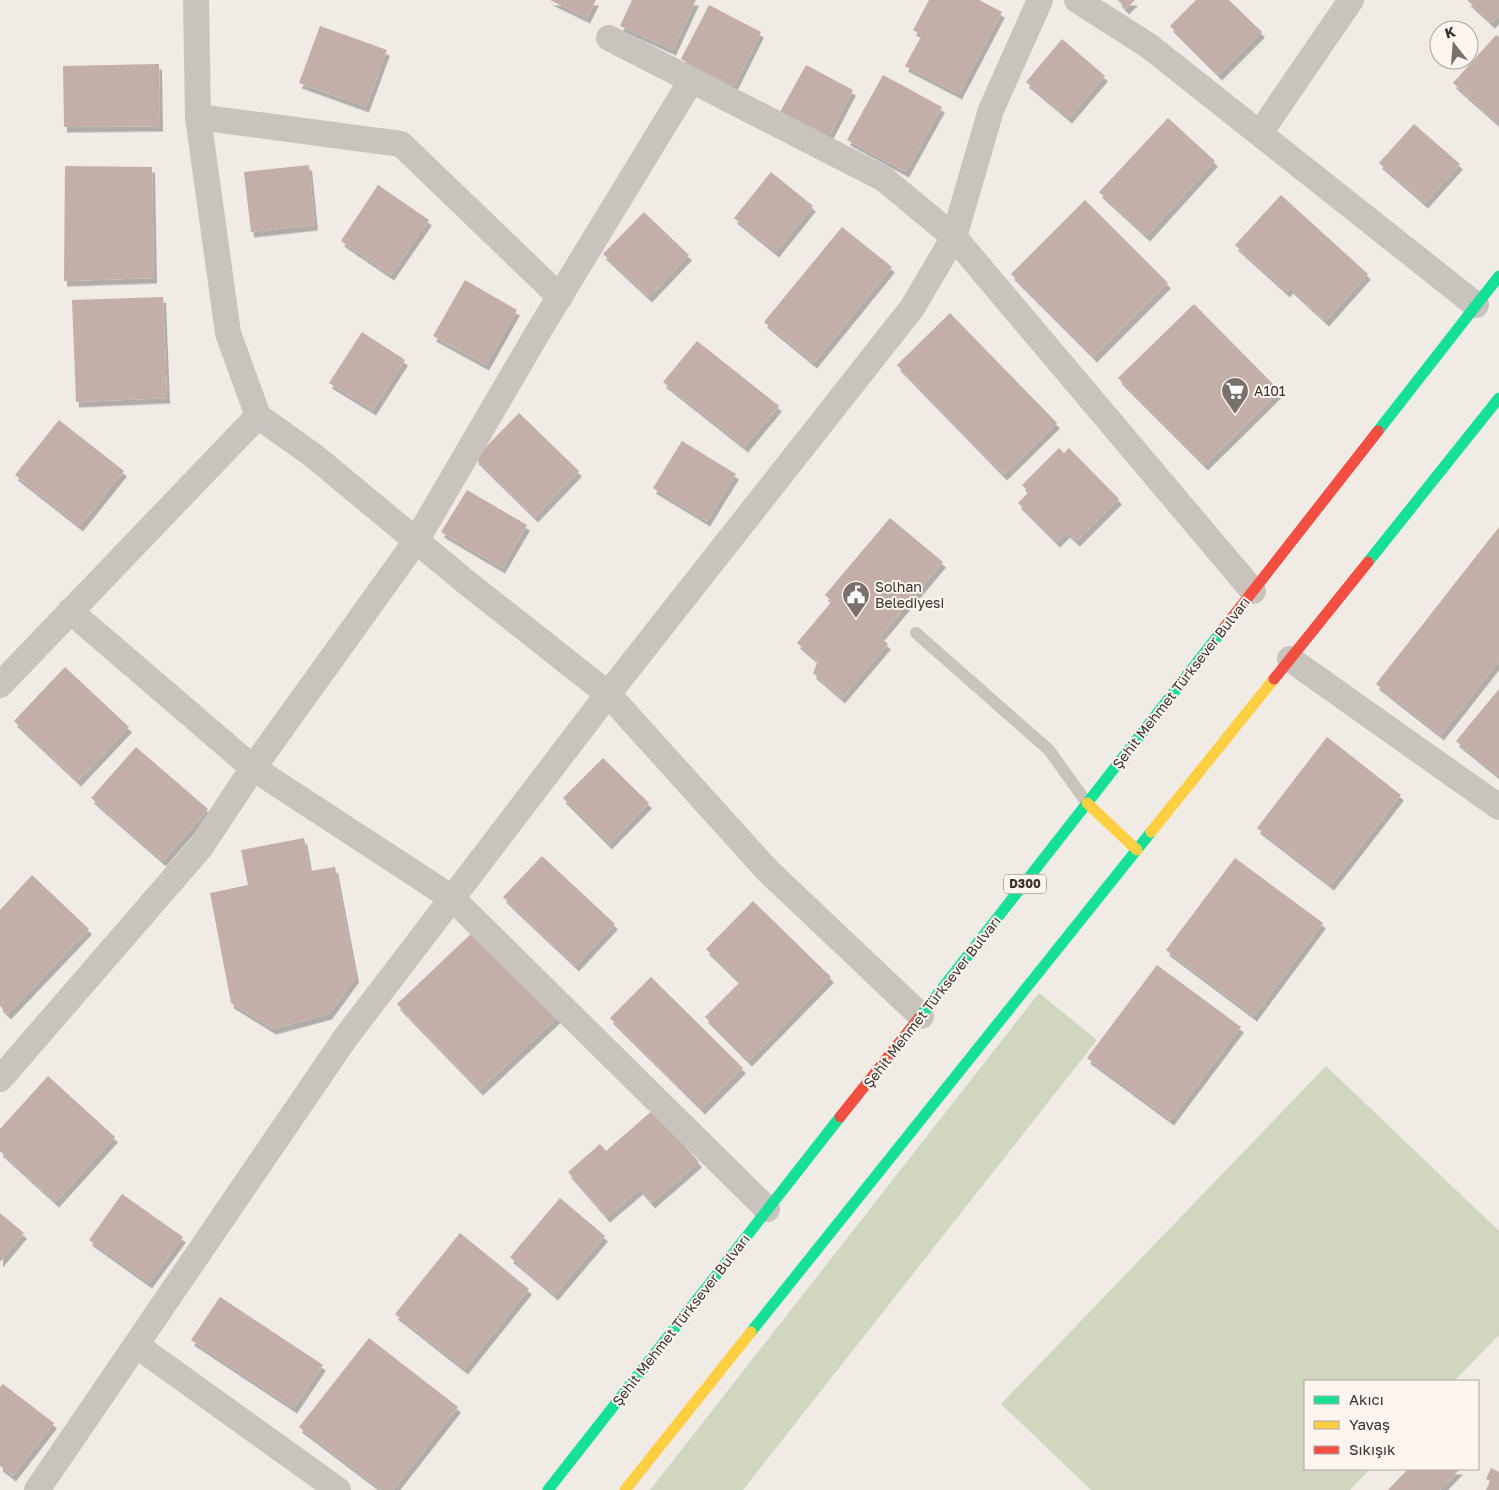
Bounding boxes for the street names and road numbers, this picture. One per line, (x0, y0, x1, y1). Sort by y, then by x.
street label: Şehit Mehmet Türksever Bulvarı (1108, 594, 1253, 772)
road number: D300 (1004, 874, 1046, 894)
street label: Şehit Mehmet Türksever Bulvarı (859, 913, 1004, 1091)
street label: Şehit Mehmet Türksever Bulvarı (608, 1231, 753, 1409)

